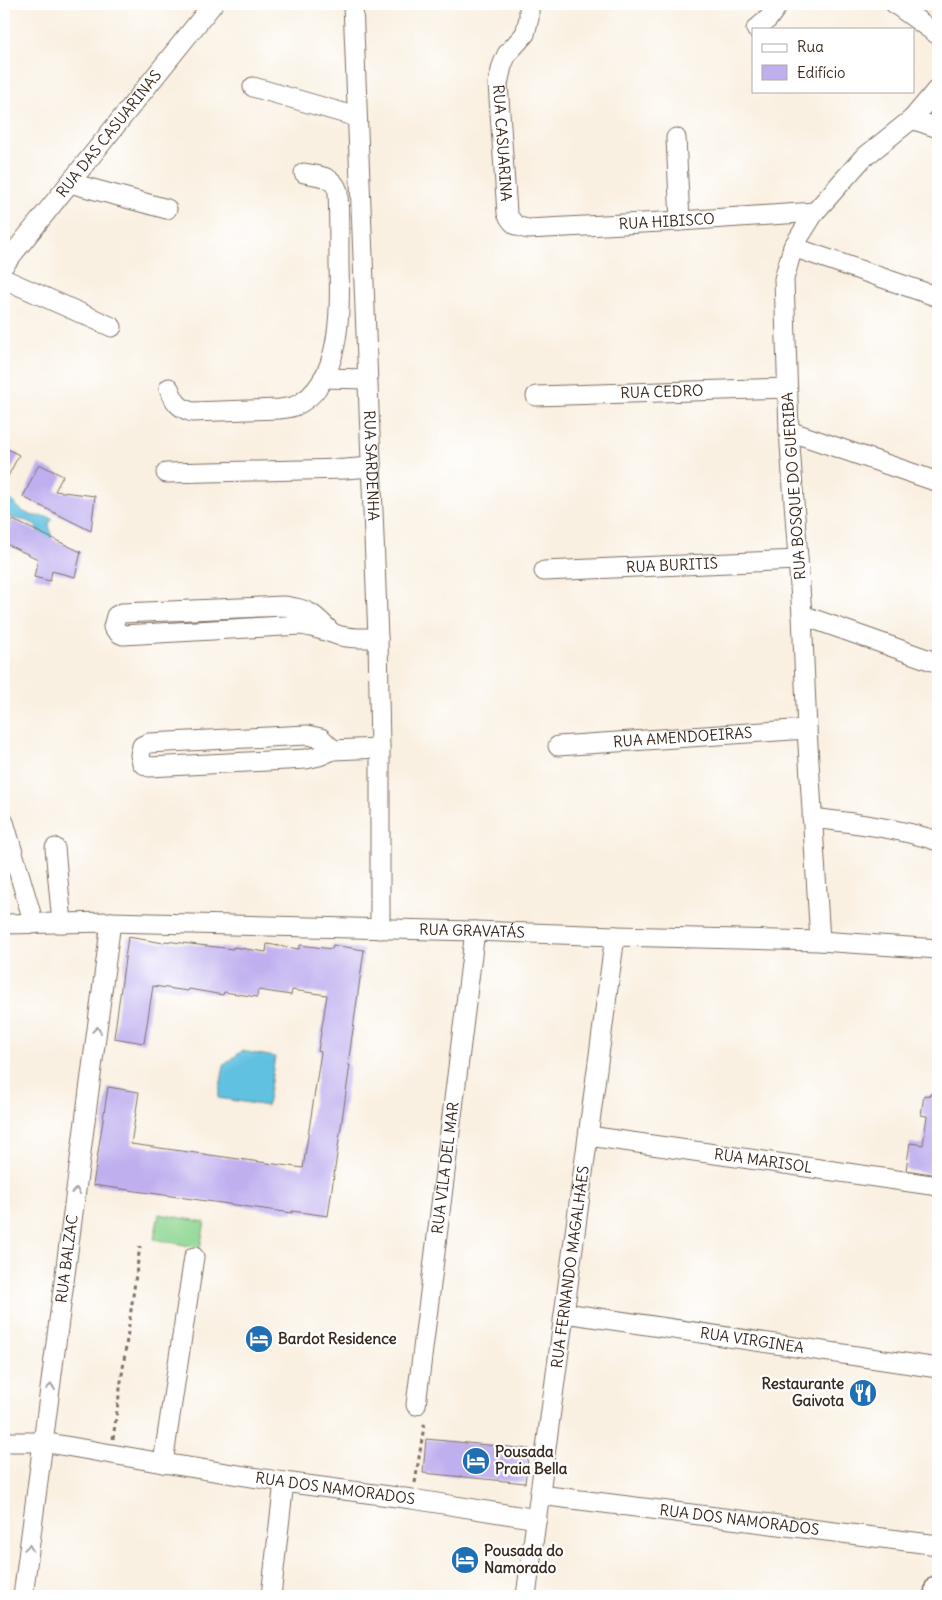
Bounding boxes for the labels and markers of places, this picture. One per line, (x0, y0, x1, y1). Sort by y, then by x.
hotel icon: Bardot Residence (244, 1324, 274, 1354)
place label: Bardot Residence (278, 1329, 397, 1348)
place label: Restaurante Gaivota (762, 1374, 844, 1410)
restaurant icon: Restaurante Gaivota (848, 1378, 878, 1408)
place label: Pousada Praia Bella (495, 1442, 568, 1478)
hotel icon: Pousada Praia Bella (461, 1446, 491, 1476)
place label: Pousada do Namorado (484, 1541, 564, 1577)
hotel icon: Pousada do Namorado (450, 1545, 480, 1575)

